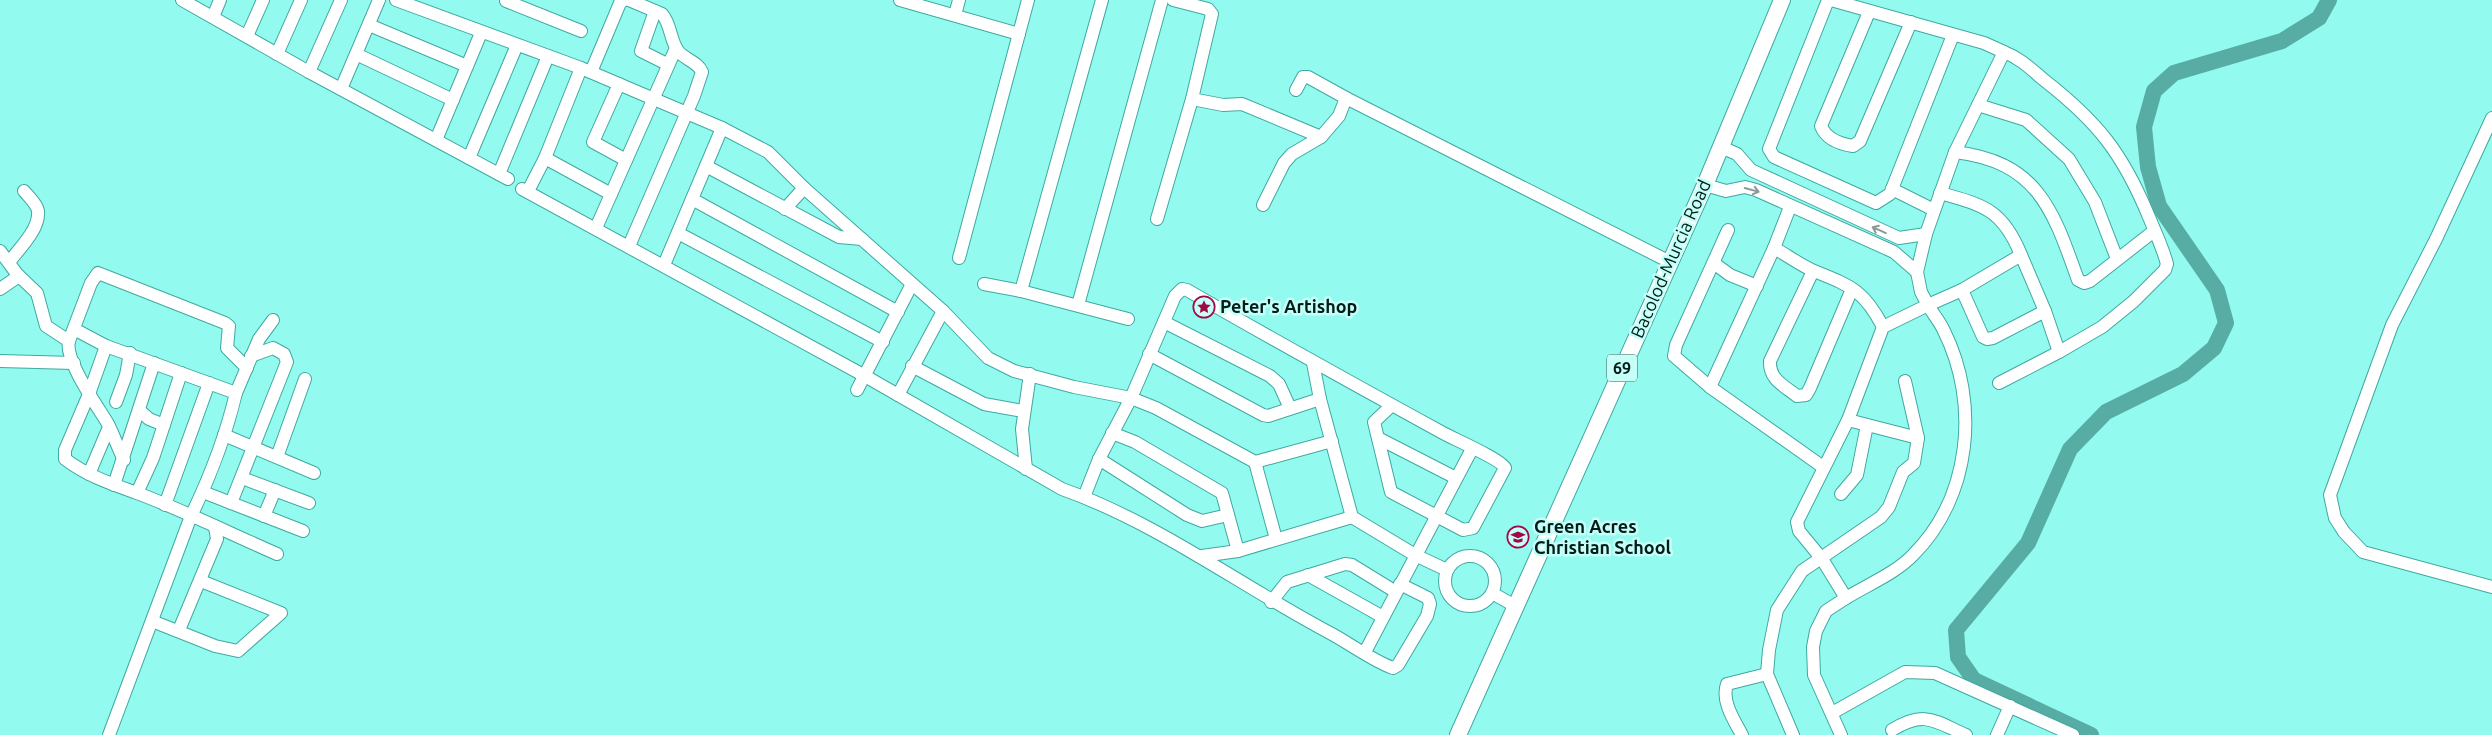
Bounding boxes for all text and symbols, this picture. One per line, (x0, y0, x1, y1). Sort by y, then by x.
street label: Bacolod-Murcia Road (1626, 176, 1714, 341)
one-way arrow (1744, 186, 1760, 195)
one-way arrow (1872, 224, 1887, 234)
place icon: Peter's Artishop (1192, 295, 1216, 319)
place label: Peter's Artishop (1220, 296, 1357, 316)
road number: 69 (1607, 354, 1637, 382)
place label: Green Acres Christian School (1534, 516, 1672, 557)
school or university icon: Green Acres Christian School (1506, 525, 1530, 549)

